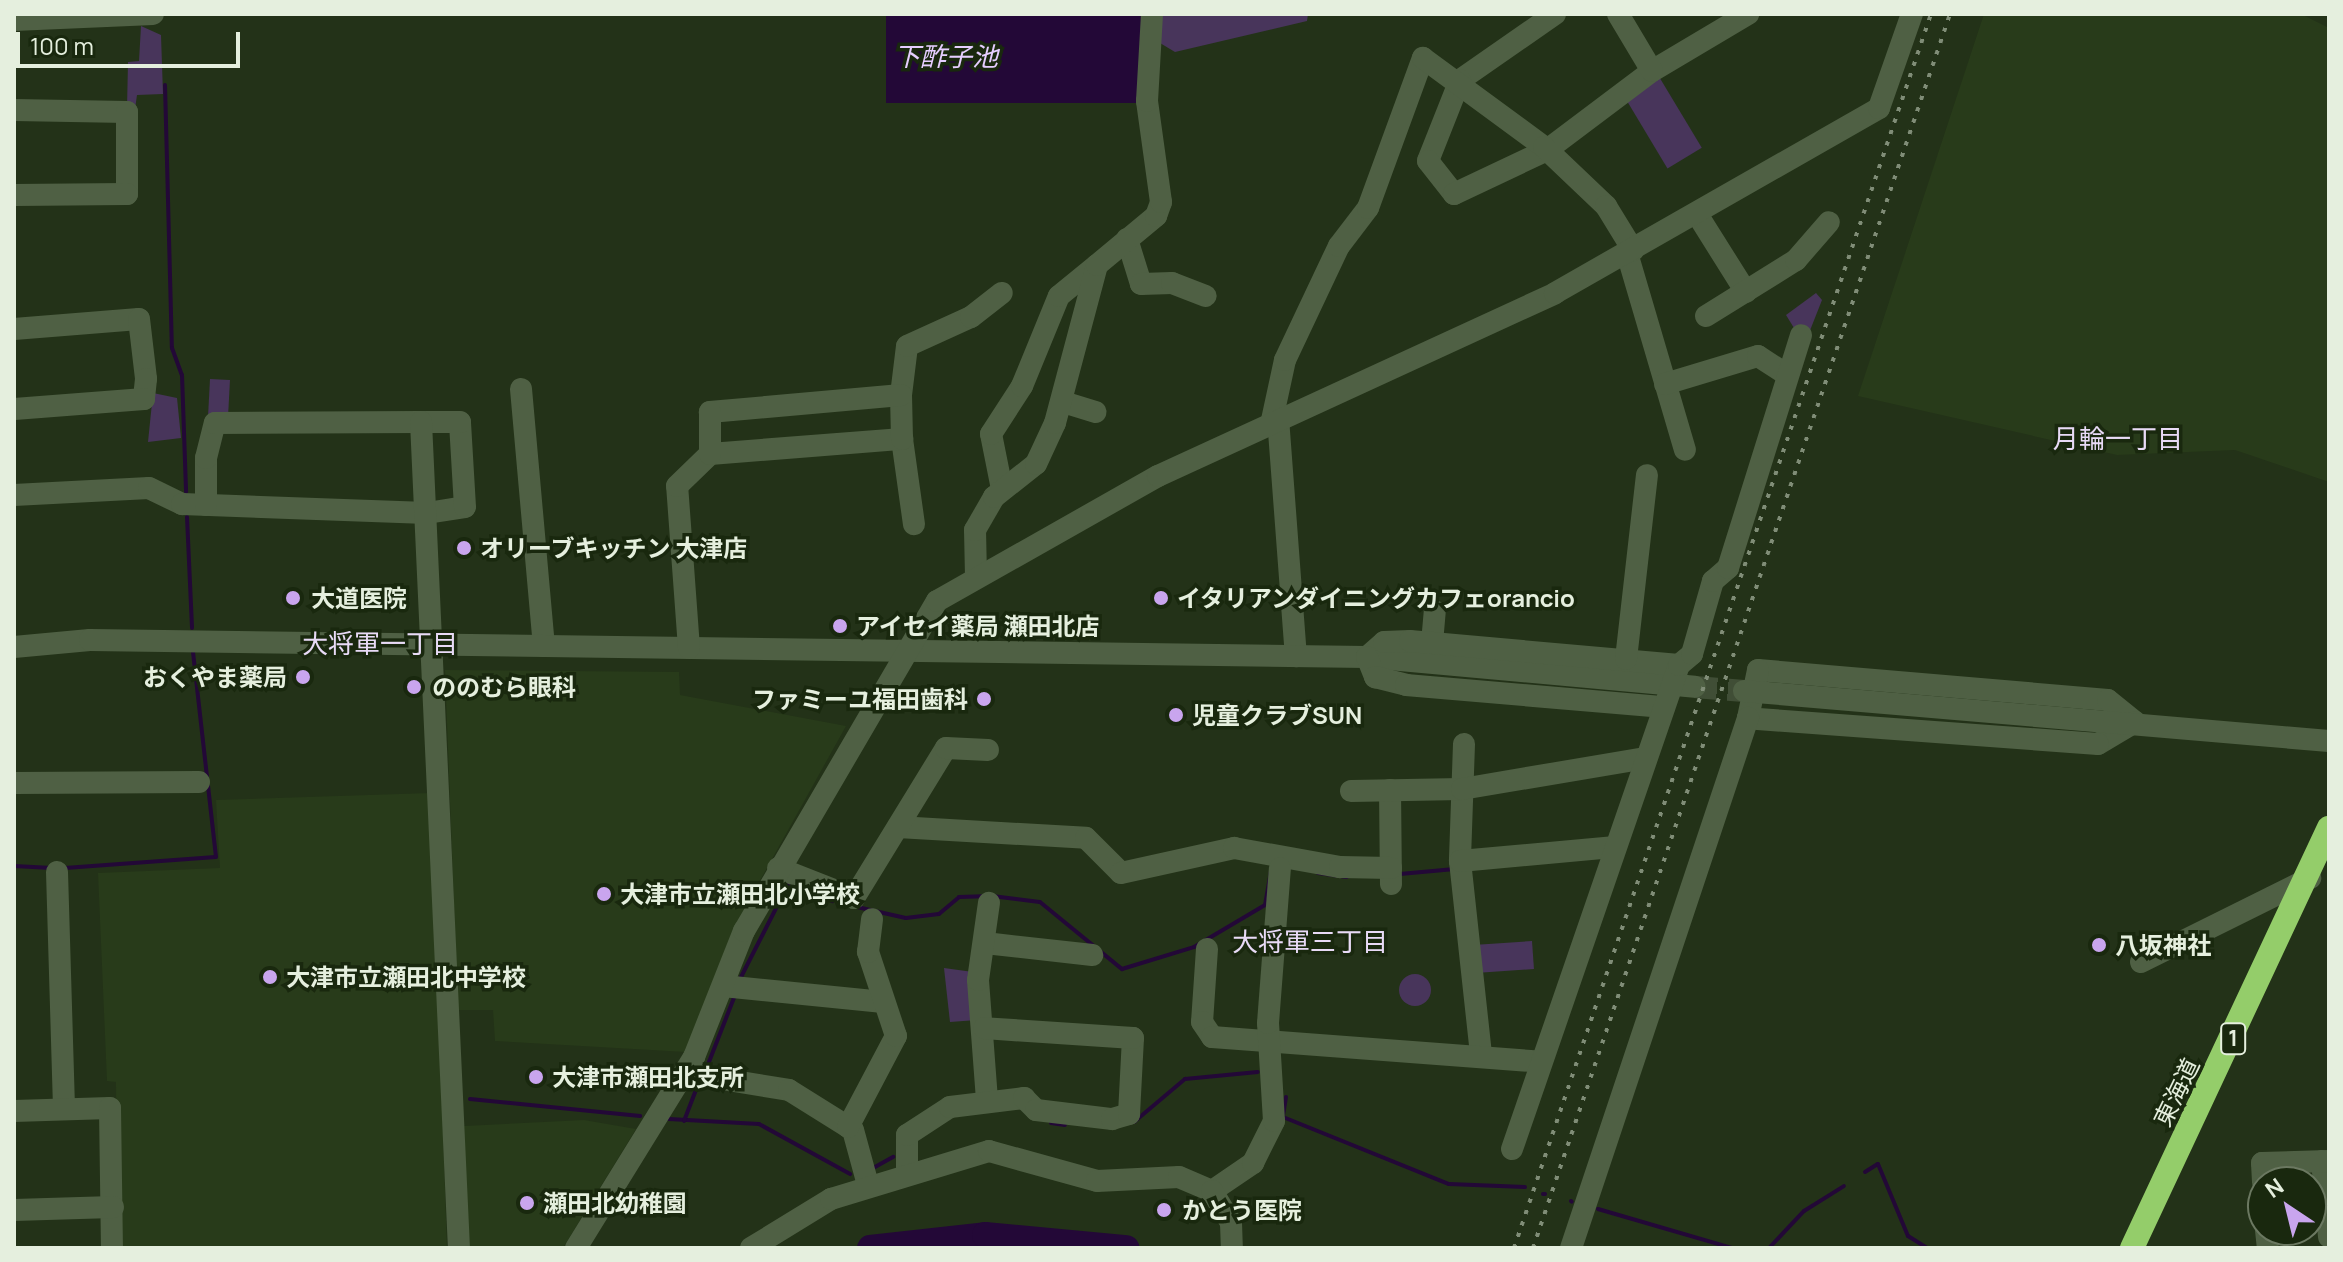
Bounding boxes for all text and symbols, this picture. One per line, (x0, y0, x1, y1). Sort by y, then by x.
scale bar (20, 16, 244, 66)
text: 100 m (30, 29, 94, 62)
water label: 下酢子池 (894, 41, 998, 73)
district label: 月輪一丁目 (2053, 423, 2183, 455)
place label: オリーブキッチン 大津店 (480, 534, 749, 562)
marker: オリーブキッチン 大津店 (455, 539, 473, 557)
place label: 大道医院 (311, 584, 407, 612)
place label: イタリアンダイニングカフェorancio (1177, 584, 1577, 612)
marker: 大道医院 (282, 587, 304, 609)
marker: イタリアンダイニングカフェorancio (1152, 589, 1170, 607)
place label: アイセイ薬局 瀬田北店 (856, 612, 1101, 640)
marker: アイセイ薬局 瀬田北店 (831, 617, 849, 635)
district label: 大将軍一丁目 (302, 628, 458, 660)
place label: おくやま薬局 (143, 663, 287, 691)
marker: おくやま薬局 (294, 668, 312, 686)
place label: ののむら眼科 (432, 673, 576, 701)
marker: ののむら眼科 (403, 676, 425, 698)
place label: ファミーユ福田歯科 (752, 685, 968, 713)
marker: ファミーユ福田歯科 (975, 690, 993, 708)
place label: 児童クラブSUN (1192, 701, 1362, 729)
marker: 児童クラブSUN (1167, 706, 1185, 724)
place label: 大津市立瀬田北小学校 (620, 880, 860, 908)
marker: 大津市立瀬田北小学校 (595, 885, 613, 903)
district label: 大将軍三丁目 (1232, 926, 1388, 958)
place label: 八坂神社 (2115, 931, 2211, 959)
marker: 八坂神社 (2090, 936, 2108, 954)
place label: 大津市立瀬田北中学校 (286, 963, 526, 991)
marker: 大津市立瀬田北中学校 (261, 968, 279, 986)
road number: 1 (2219, 1021, 2247, 1057)
street label: 東海道 (2147, 1053, 2205, 1131)
place label: 大津市瀬田北支所 (552, 1063, 744, 1091)
marker: 大津市瀬田北支所 (527, 1068, 545, 1086)
north arrow (2247, 1166, 2327, 1246)
text: N (2259, 1171, 2289, 1205)
place label: 瀬田北幼稚園 (543, 1189, 687, 1217)
marker: 瀬田北幼稚園 (518, 1194, 536, 1212)
place label: かとう医院 (1182, 1196, 1302, 1224)
marker: かとう医院 (1153, 1199, 1175, 1221)

